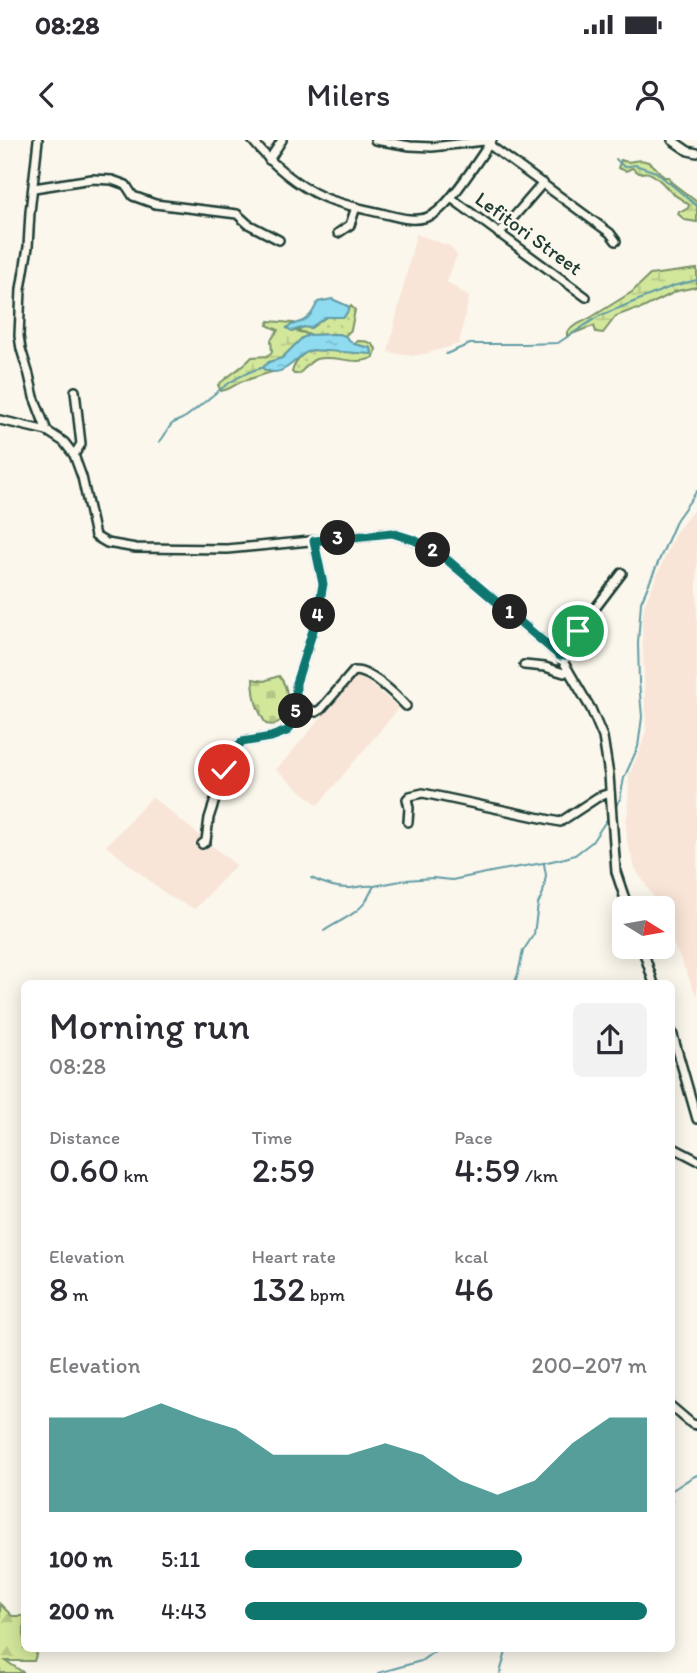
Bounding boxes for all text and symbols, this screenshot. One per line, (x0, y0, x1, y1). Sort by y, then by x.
text: 08:28 (35, 9, 100, 41)
icon: back (28, 76, 66, 114)
text: Milers (306, 76, 391, 114)
icon: person (631, 76, 669, 114)
street label: Lefitori Street (471, 186, 588, 280)
pin: 3 (320, 520, 356, 556)
text: 3 (332, 526, 343, 549)
pin: 2 (416, 532, 450, 568)
text: 2 (428, 538, 438, 561)
pin: 1 (492, 594, 528, 630)
pin: 4 (300, 598, 336, 632)
text: 1 (505, 600, 514, 623)
pin (548, 601, 608, 661)
text: 4 (312, 603, 323, 626)
icon: arrive (559, 612, 597, 650)
pin: 5 (278, 694, 314, 728)
text: 5 (291, 699, 300, 722)
pin (194, 740, 254, 800)
icon: check (205, 751, 243, 789)
north arrow (612, 896, 676, 959)
map controls (612, 896, 675, 959)
text: Morning run (49, 1003, 250, 1049)
button: share (573, 1003, 647, 1077)
text: 08:28 (49, 1052, 106, 1080)
text: Distance (49, 1126, 120, 1149)
text: Time (252, 1126, 292, 1149)
text: Pace (454, 1126, 492, 1149)
text: 0.60 (49, 1149, 119, 1191)
text: 2:59 (252, 1149, 315, 1191)
text: 4:59 (454, 1149, 521, 1191)
text: km (119, 1164, 149, 1187)
text: /km (521, 1164, 558, 1187)
text: Elevation (49, 1245, 125, 1268)
text: Heart rate (252, 1245, 336, 1268)
text: kcal (454, 1245, 488, 1268)
text: 8 (49, 1268, 68, 1310)
text: 132 (252, 1268, 305, 1310)
text: 46 (454, 1268, 494, 1310)
text: m (68, 1283, 88, 1306)
text: bpm (305, 1283, 345, 1306)
text: Elevation (49, 1351, 140, 1379)
text: 200–207 m (532, 1351, 647, 1379)
text: 100 m (49, 1545, 113, 1573)
text: 5:11 (161, 1545, 200, 1573)
text: 200 m (49, 1597, 114, 1625)
text: 4:43 (161, 1597, 207, 1625)

